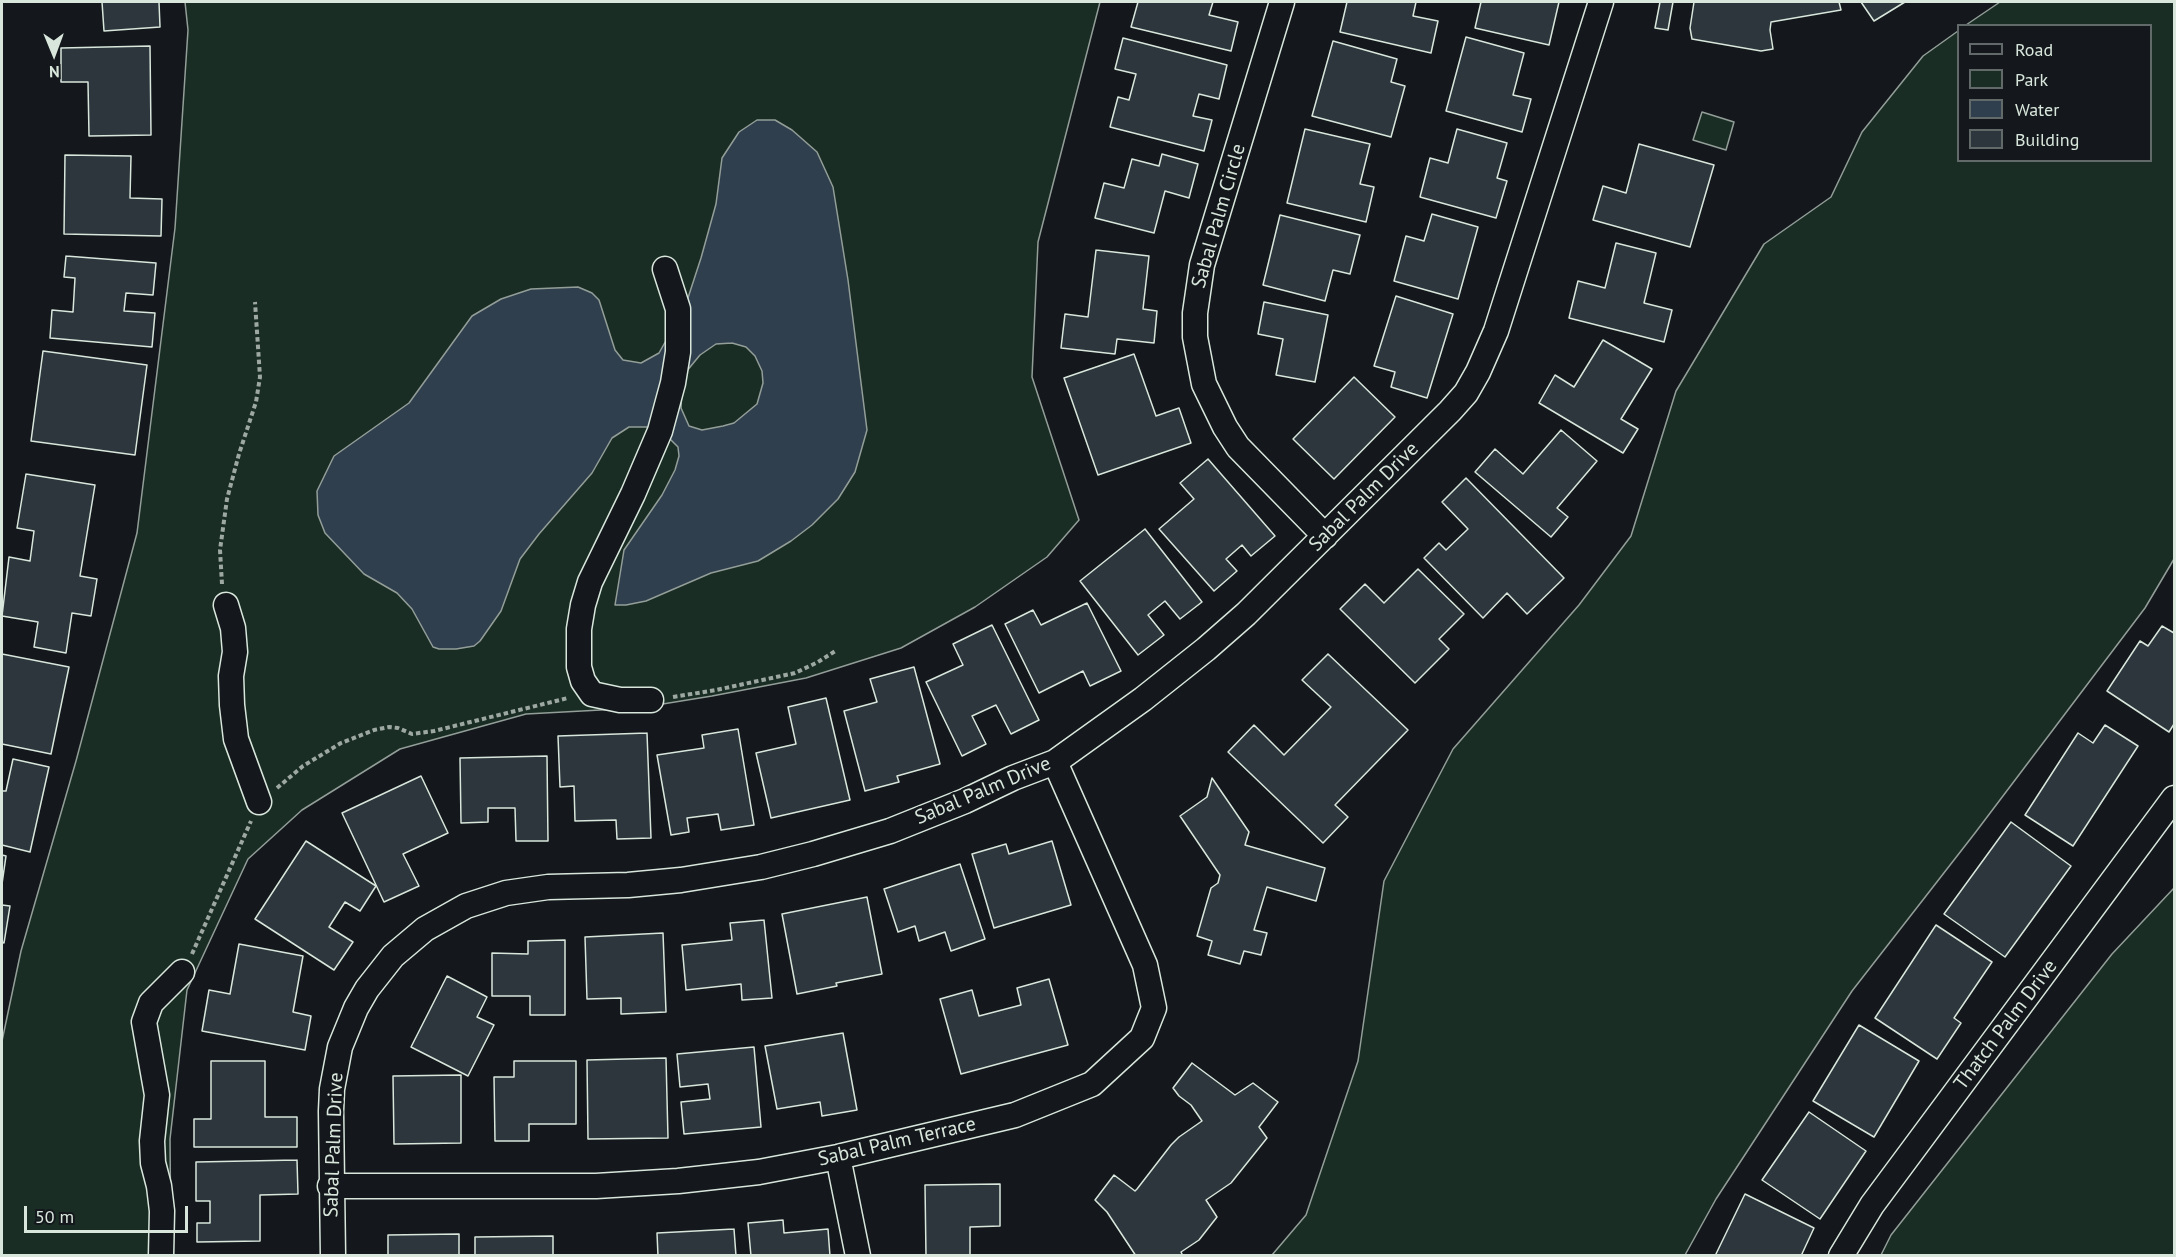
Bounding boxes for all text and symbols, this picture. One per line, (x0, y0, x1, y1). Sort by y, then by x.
north arrow (24, 24, 84, 84)
legend (1957, 24, 2152, 162)
text: Road (2015, 38, 2053, 61)
text: N (49, 62, 60, 82)
text: Park (2015, 68, 2048, 91)
text: Water (2015, 98, 2059, 121)
text: Building (2015, 128, 2079, 151)
street label: Sabal Palm Circle (1187, 141, 1251, 291)
street label: Sabal Palm Drive (1304, 437, 1424, 557)
street label: Sabal Palm Drive (912, 752, 1054, 830)
street label: Thatch Palm Drive (1949, 955, 2063, 1095)
street label: Sabal Palm Drive (319, 1072, 349, 1218)
street label: Sabal Palm Terrace (816, 1112, 978, 1172)
scale bar (27, 1194, 190, 1232)
text: 50 m (35, 1205, 74, 1228)

